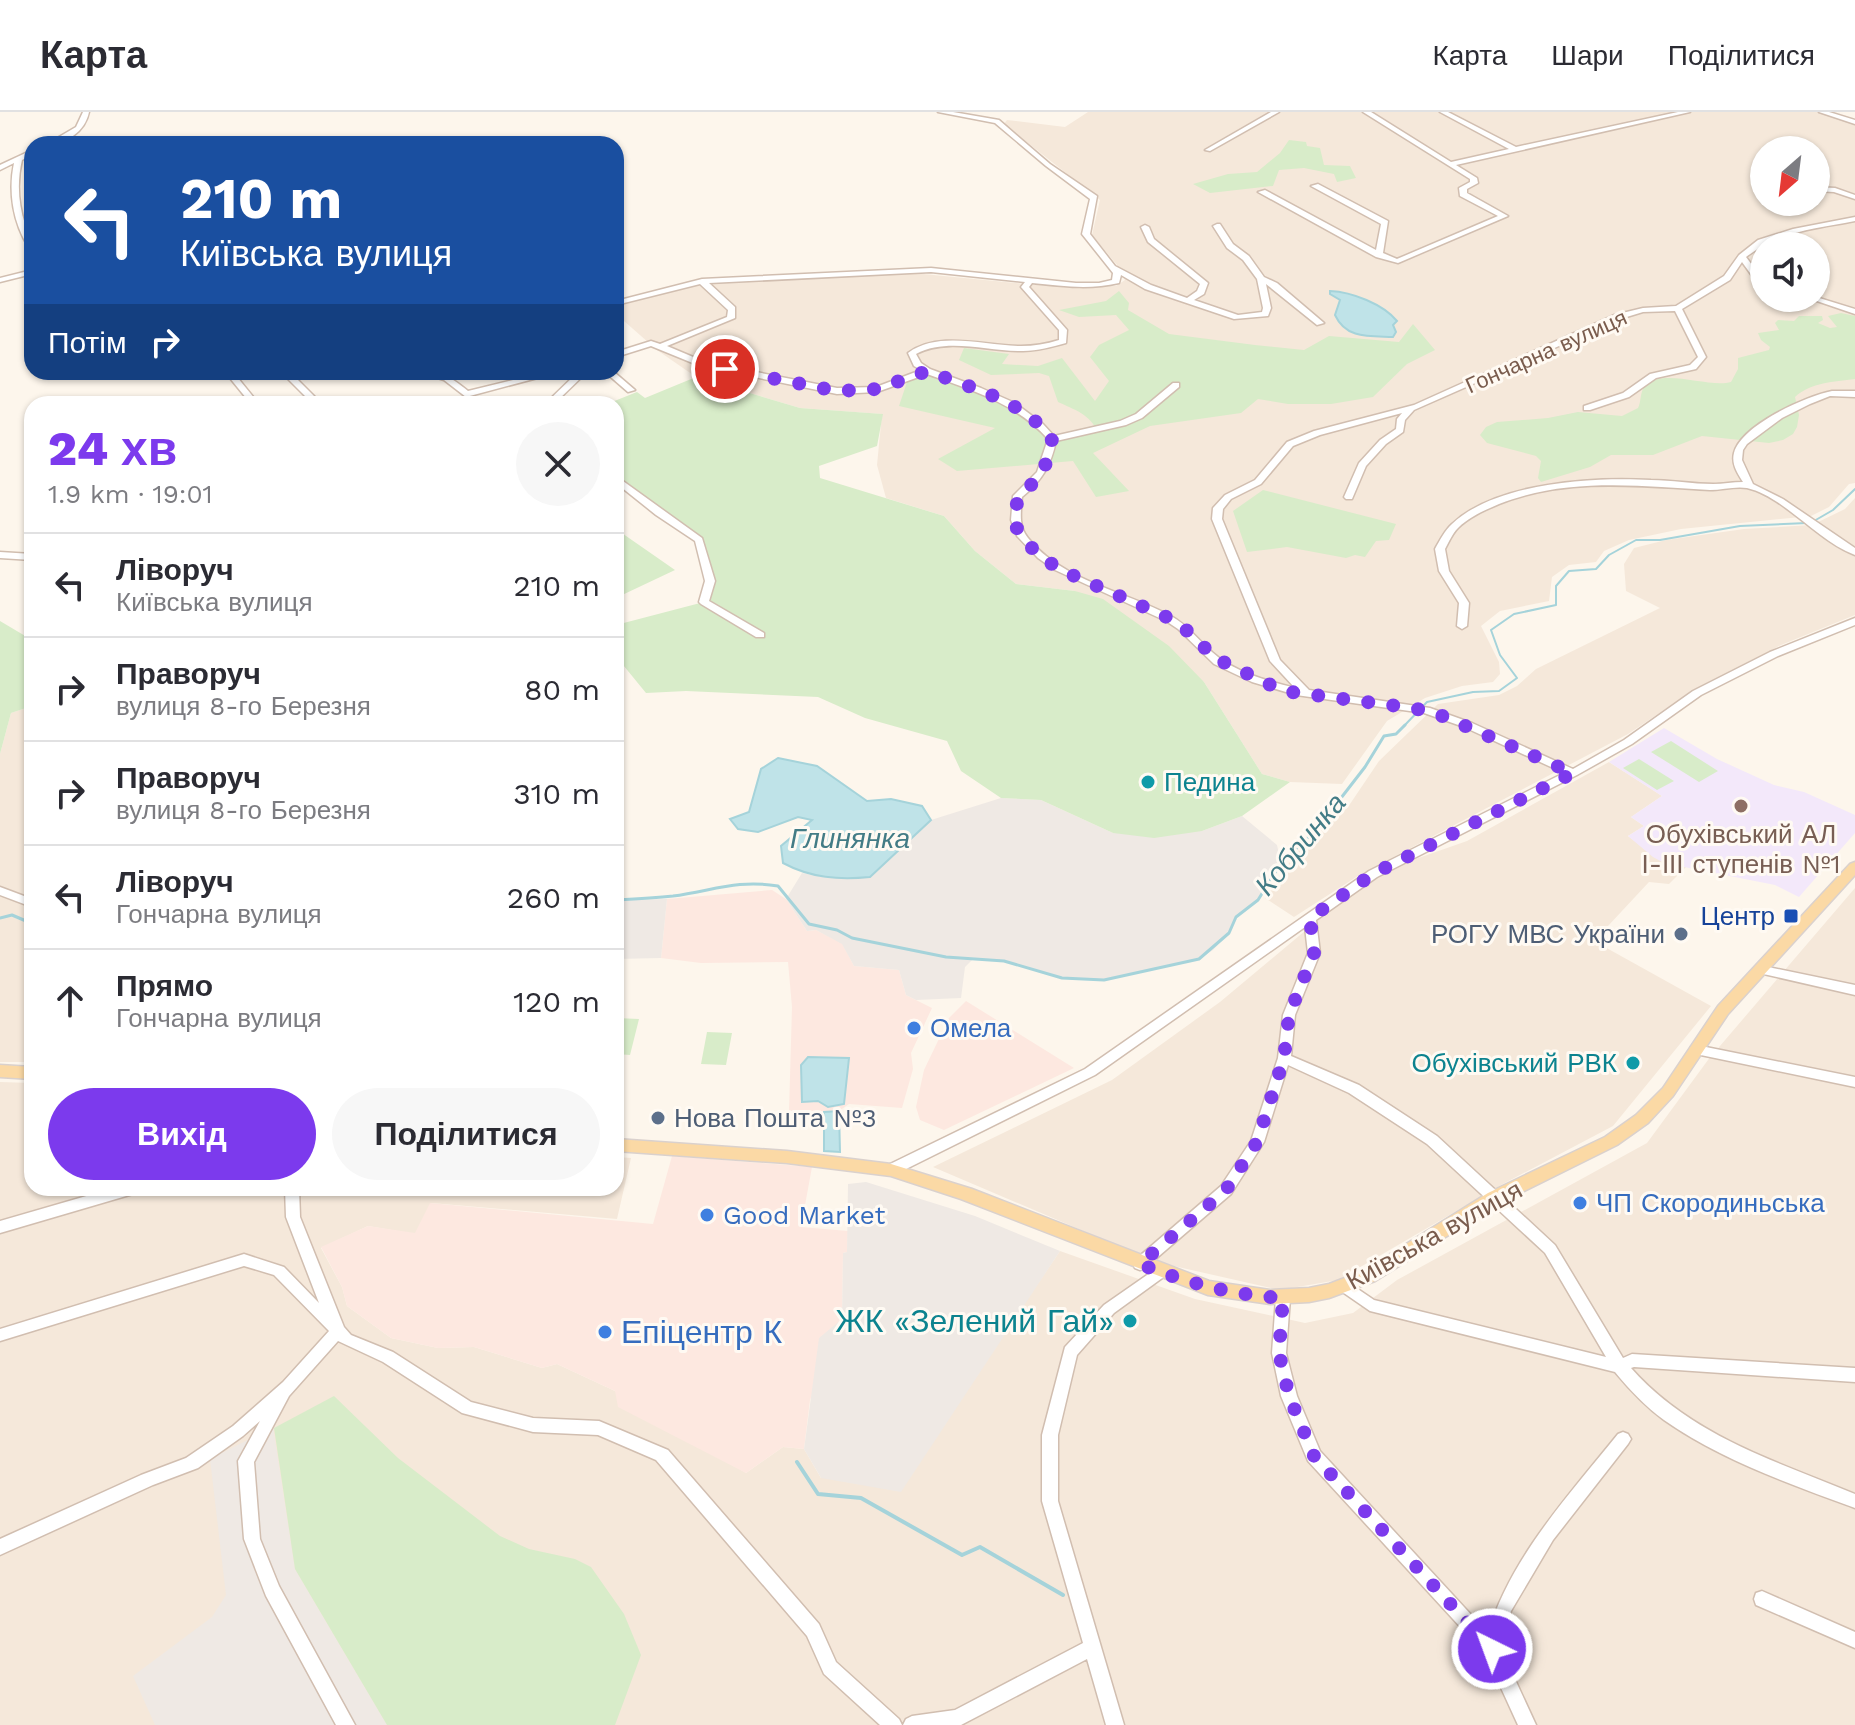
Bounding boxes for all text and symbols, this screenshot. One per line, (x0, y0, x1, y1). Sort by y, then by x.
text: Карта (40, 33, 147, 77)
text: Карта (1432, 39, 1507, 72)
text: Шари (1551, 39, 1624, 72)
text: Поділитися (1668, 39, 1815, 72)
north arrow (1750, 136, 1830, 216)
map controls (1750, 136, 1830, 312)
text: 210 m (180, 166, 342, 232)
icon: left (48, 168, 152, 272)
button: sound (1750, 232, 1830, 312)
text: Київська вулиця (180, 233, 452, 275)
street label: Гончарна вулиця (1462, 305, 1631, 398)
icon: right (143, 320, 187, 364)
text: Потім (48, 325, 127, 360)
pin (691, 335, 759, 403)
icon: arrive (703, 347, 747, 391)
text: 24 хв (48, 420, 177, 477)
button: close (516, 422, 600, 506)
text: 1.9 km · 19:01 (48, 479, 213, 509)
text: Ліворуч (116, 552, 234, 587)
icon: left (48, 563, 92, 607)
text: 210 m (513, 568, 600, 603)
text: Київська вулиця (116, 587, 313, 617)
text: Праворуч (116, 656, 261, 691)
icon: right (48, 667, 92, 711)
text: 80 m (524, 672, 600, 707)
text: вулиця 8-го Березня (116, 691, 371, 721)
text: Праворуч (116, 760, 261, 795)
place label: Педина (1164, 767, 1256, 797)
icon: right (48, 771, 92, 815)
marker: Педина (1139, 773, 1157, 791)
text: 310 m (513, 776, 600, 811)
water label: Кобринка (1248, 787, 1353, 902)
text: вулиця 8-го Березня (116, 795, 371, 825)
marker: Обухівський АЛ І-ІІІ ступенів №1 (1732, 797, 1750, 815)
place label: Обухівський АЛ І-ІІІ ступенів №1 (1641, 819, 1841, 879)
water label: Глинянка (790, 822, 910, 855)
text: Ліворуч (116, 864, 234, 899)
icon: left (48, 875, 92, 919)
text: 260 m (507, 880, 600, 915)
text: Гончарна вулиця (116, 899, 322, 929)
place label: Центр (1701, 901, 1775, 931)
marker: Центр (1782, 907, 1800, 925)
place label: РОГУ МВС України (1431, 919, 1665, 949)
marker: РОГУ МВС України (1672, 925, 1690, 943)
text: Прямо (116, 968, 213, 1003)
icon: ahead (48, 979, 92, 1023)
text: 120 m (513, 984, 600, 1019)
text: Гончарна вулиця (116, 1003, 322, 1033)
place label: Омела (930, 1013, 1012, 1043)
marker: Омела (905, 1019, 923, 1037)
place label: Обухівський РВК (1411, 1048, 1617, 1078)
marker: Обухівський РВК (1624, 1054, 1642, 1072)
button: Вихід (48, 1088, 316, 1180)
button: Поділитися (332, 1088, 600, 1180)
place label: Нова Пошта №3 (674, 1103, 877, 1133)
marker: Нова Пошта №3 (649, 1109, 667, 1127)
street label: Київська вулиця (1341, 1174, 1527, 1296)
place label: ЧП Скородиньська (1596, 1188, 1825, 1218)
marker: ЧП Скородиньська (1571, 1194, 1589, 1212)
place label: Good Market (723, 1200, 885, 1230)
marker: Good Market (698, 1206, 716, 1224)
place label: ЖК «Зелений Гай» (835, 1302, 1114, 1340)
marker: ЖК «Зелений Гай» (1121, 1312, 1139, 1330)
place label: Епіцентр К (621, 1313, 783, 1351)
marker: Епіцентр К (596, 1323, 614, 1341)
position arrow (1450, 1607, 1534, 1691)

